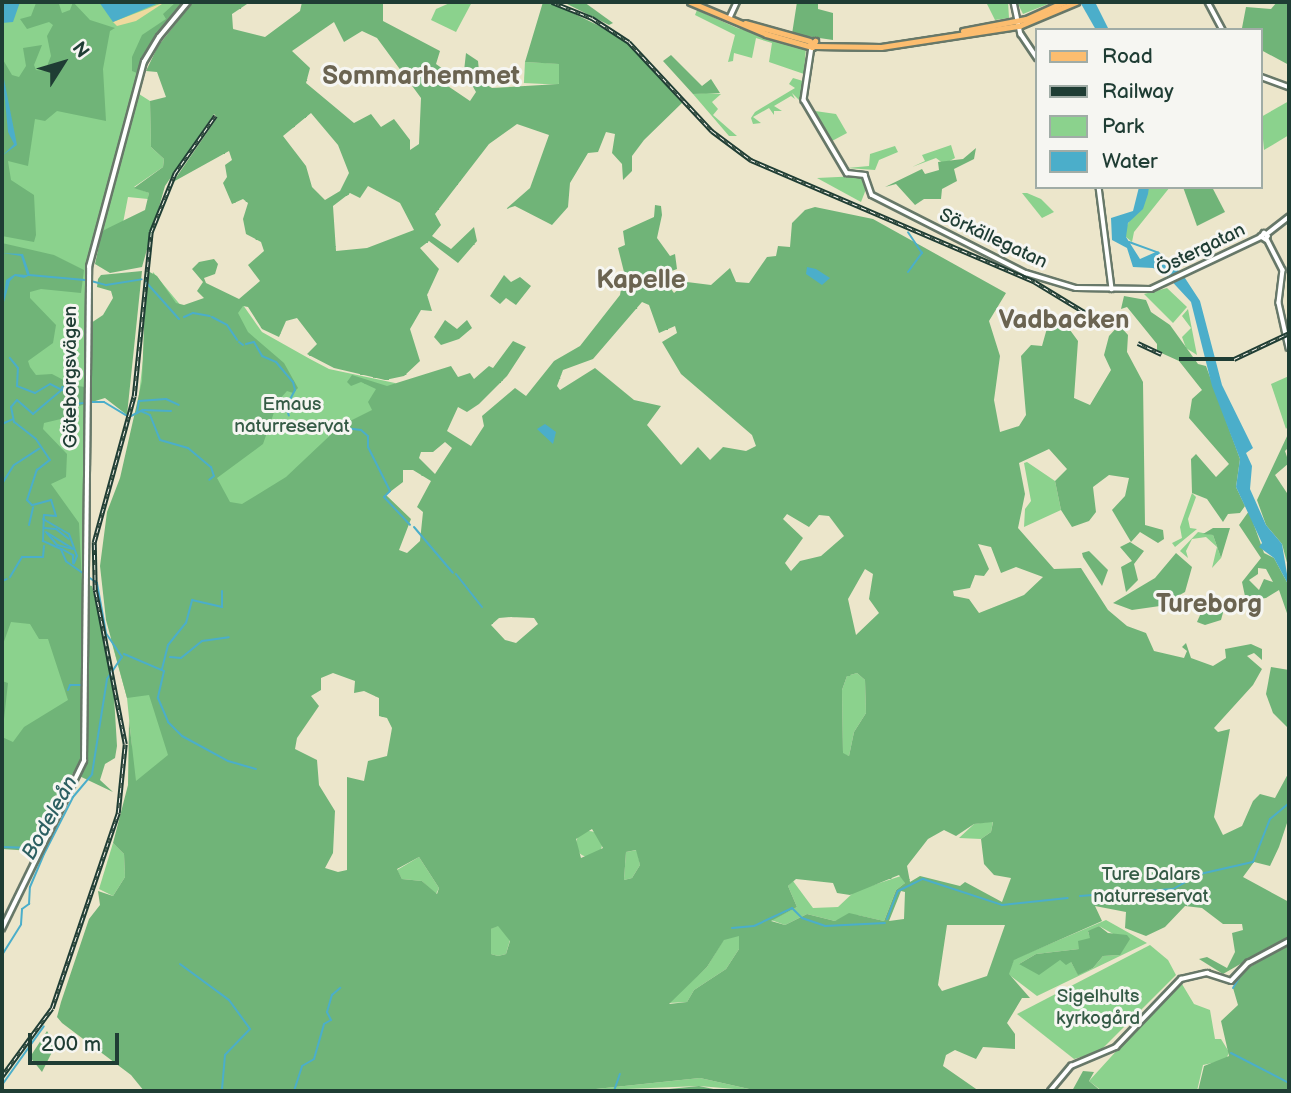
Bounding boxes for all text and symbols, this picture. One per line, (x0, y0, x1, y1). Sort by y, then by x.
north arrow (28, 28, 98, 98)
legend (1036, 28, 1263, 189)
text: N (67, 37, 94, 63)
text: Road (1102, 44, 1153, 69)
district label: Sommarhemmet (322, 61, 520, 93)
text: Railway (1102, 79, 1174, 104)
text: Park (1102, 114, 1144, 139)
text: Water (1102, 149, 1158, 174)
street label: Sörkällegatan (935, 204, 1051, 274)
street label: Östergatan (1153, 219, 1249, 281)
district label: Kapelle (596, 265, 686, 297)
district label: Vadbacken (998, 305, 1130, 337)
street label: Göteborgsvägen (60, 306, 82, 448)
park label: Emaus naturreservat (234, 394, 350, 438)
district label: Tureborg (1156, 589, 1262, 621)
water label: Bodeleån (17, 772, 83, 864)
park label: Ture Dalars naturreservat (1093, 864, 1209, 908)
park label: Sigelhults kyrkogård (1056, 986, 1140, 1030)
scale bar (32, 1020, 122, 1064)
text: 200 m (41, 1032, 101, 1057)

